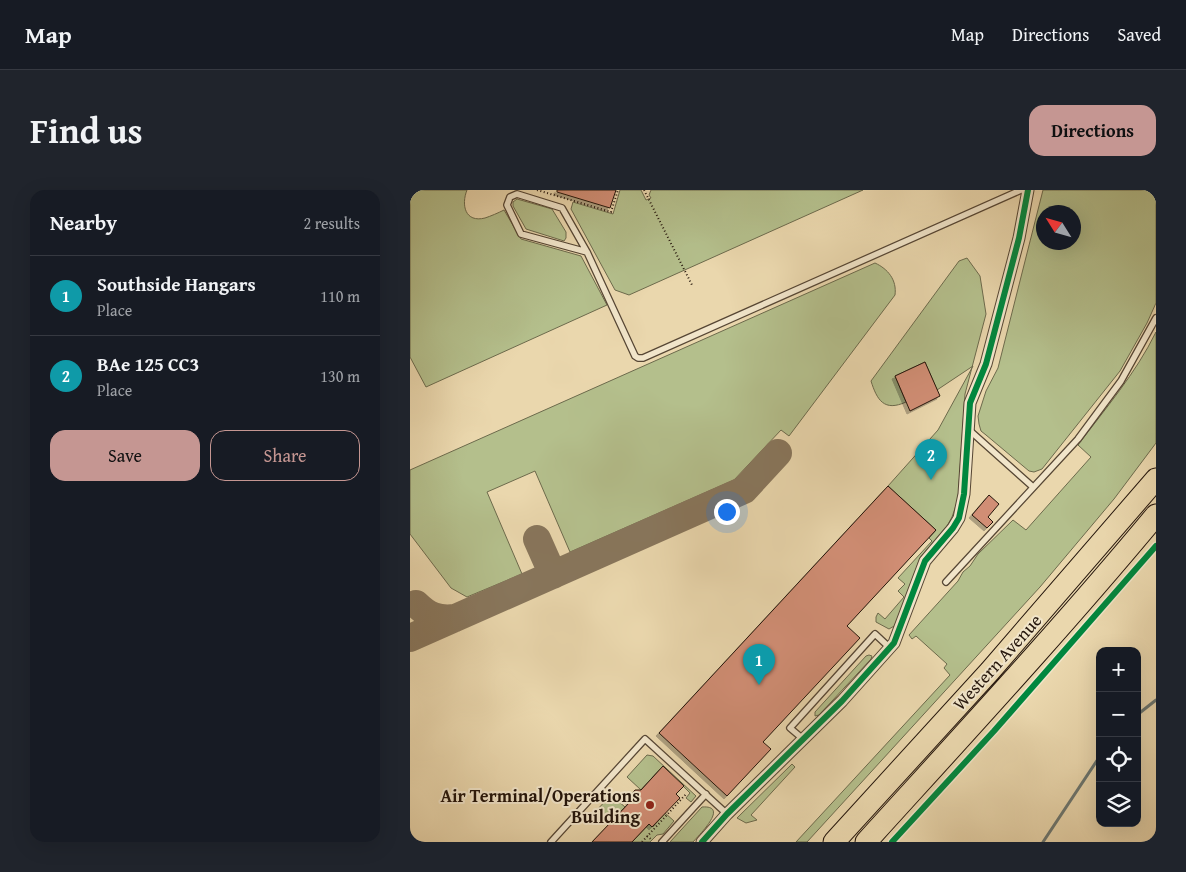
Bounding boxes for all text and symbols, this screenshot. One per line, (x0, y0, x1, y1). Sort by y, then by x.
text: Map (25, 17, 72, 52)
text: Map (951, 21, 984, 48)
text: Directions (1012, 21, 1089, 48)
text: Saved (1117, 21, 1161, 48)
text: Find us (30, 105, 143, 156)
button: Directions (1029, 105, 1156, 156)
north arrow (1036, 205, 1081, 250)
text: Nearby (50, 207, 117, 238)
text: 2 results (303, 211, 360, 235)
text: Southside Hangars (97, 270, 256, 298)
text: 1 (62, 284, 70, 308)
text: 110 m (320, 284, 360, 308)
text: Place (97, 298, 132, 322)
text: BAe 125 CC3 (97, 350, 199, 378)
text: 2 (62, 364, 70, 388)
text: 130 m (320, 364, 360, 388)
text: Place (97, 378, 132, 402)
button: Save (50, 430, 200, 481)
button: Share (210, 430, 360, 481)
pin: 2 (915, 439, 947, 480)
your location (714, 499, 740, 525)
street label: Western Avenue (946, 608, 1048, 716)
pin: 1 (743, 644, 775, 685)
map controls (1096, 647, 1141, 827)
button: + (1096, 647, 1141, 692)
button: − (1096, 692, 1141, 737)
button: locate (1096, 737, 1141, 782)
place label: Air Terminal/Operations Building (441, 782, 641, 830)
button: layers (1096, 782, 1141, 827)
marker: Air Terminal/Operations Building (644, 799, 656, 811)

